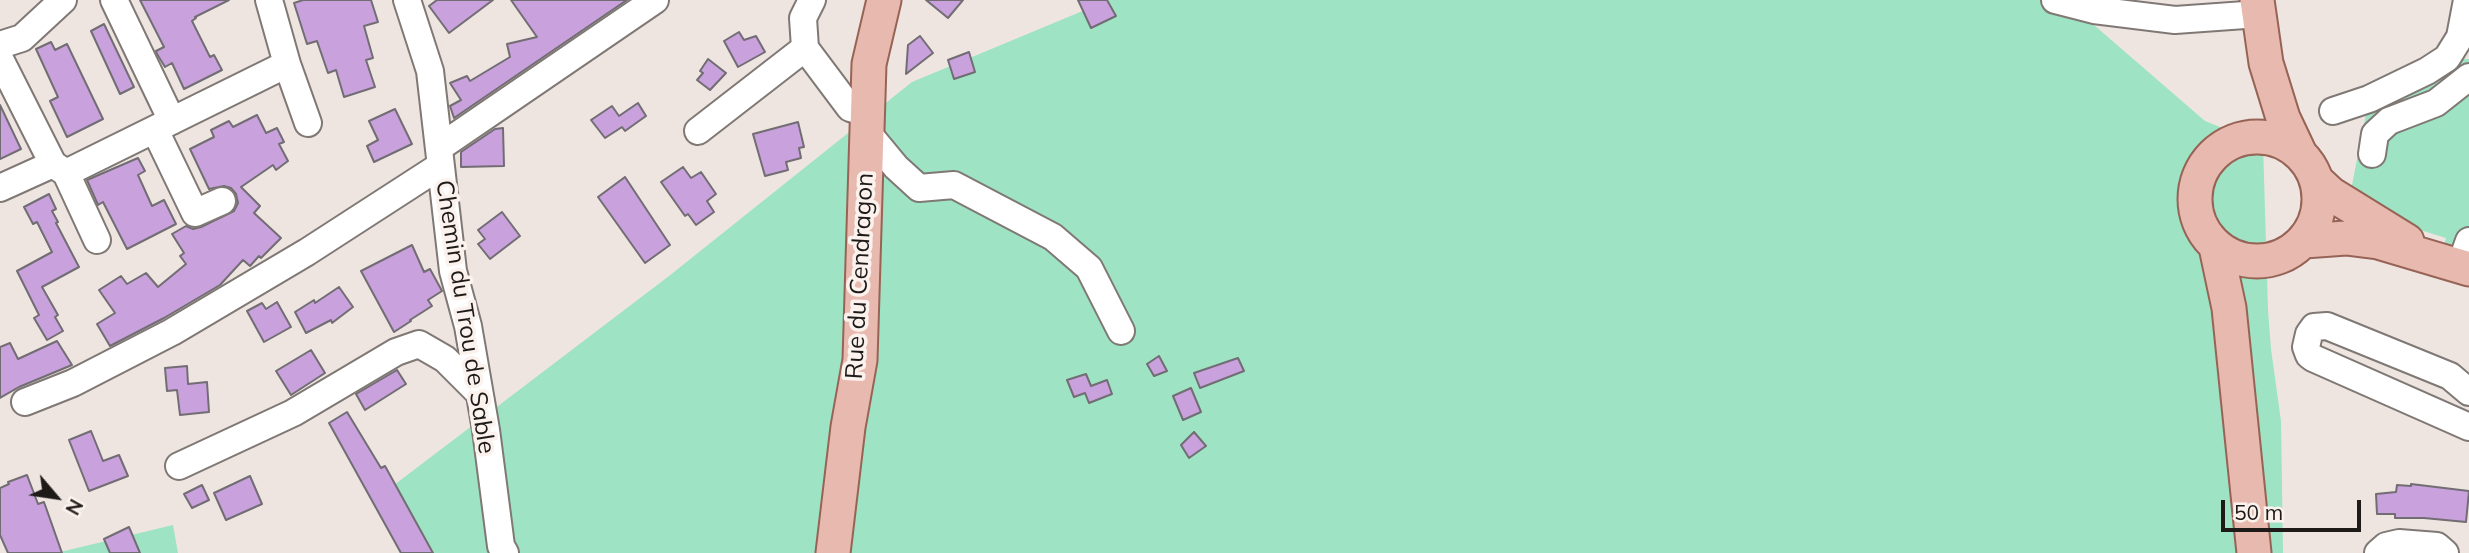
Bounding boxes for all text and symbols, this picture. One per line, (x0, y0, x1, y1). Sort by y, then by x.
street label: Rue du Cendragon (840, 172, 880, 380)
street label: Chemin du Trou de Sable (429, 178, 501, 456)
north arrow (21, 462, 91, 532)
scale bar (2224, 486, 2364, 530)
text: N (60, 495, 88, 519)
text: 50 m (2234, 499, 2283, 525)

